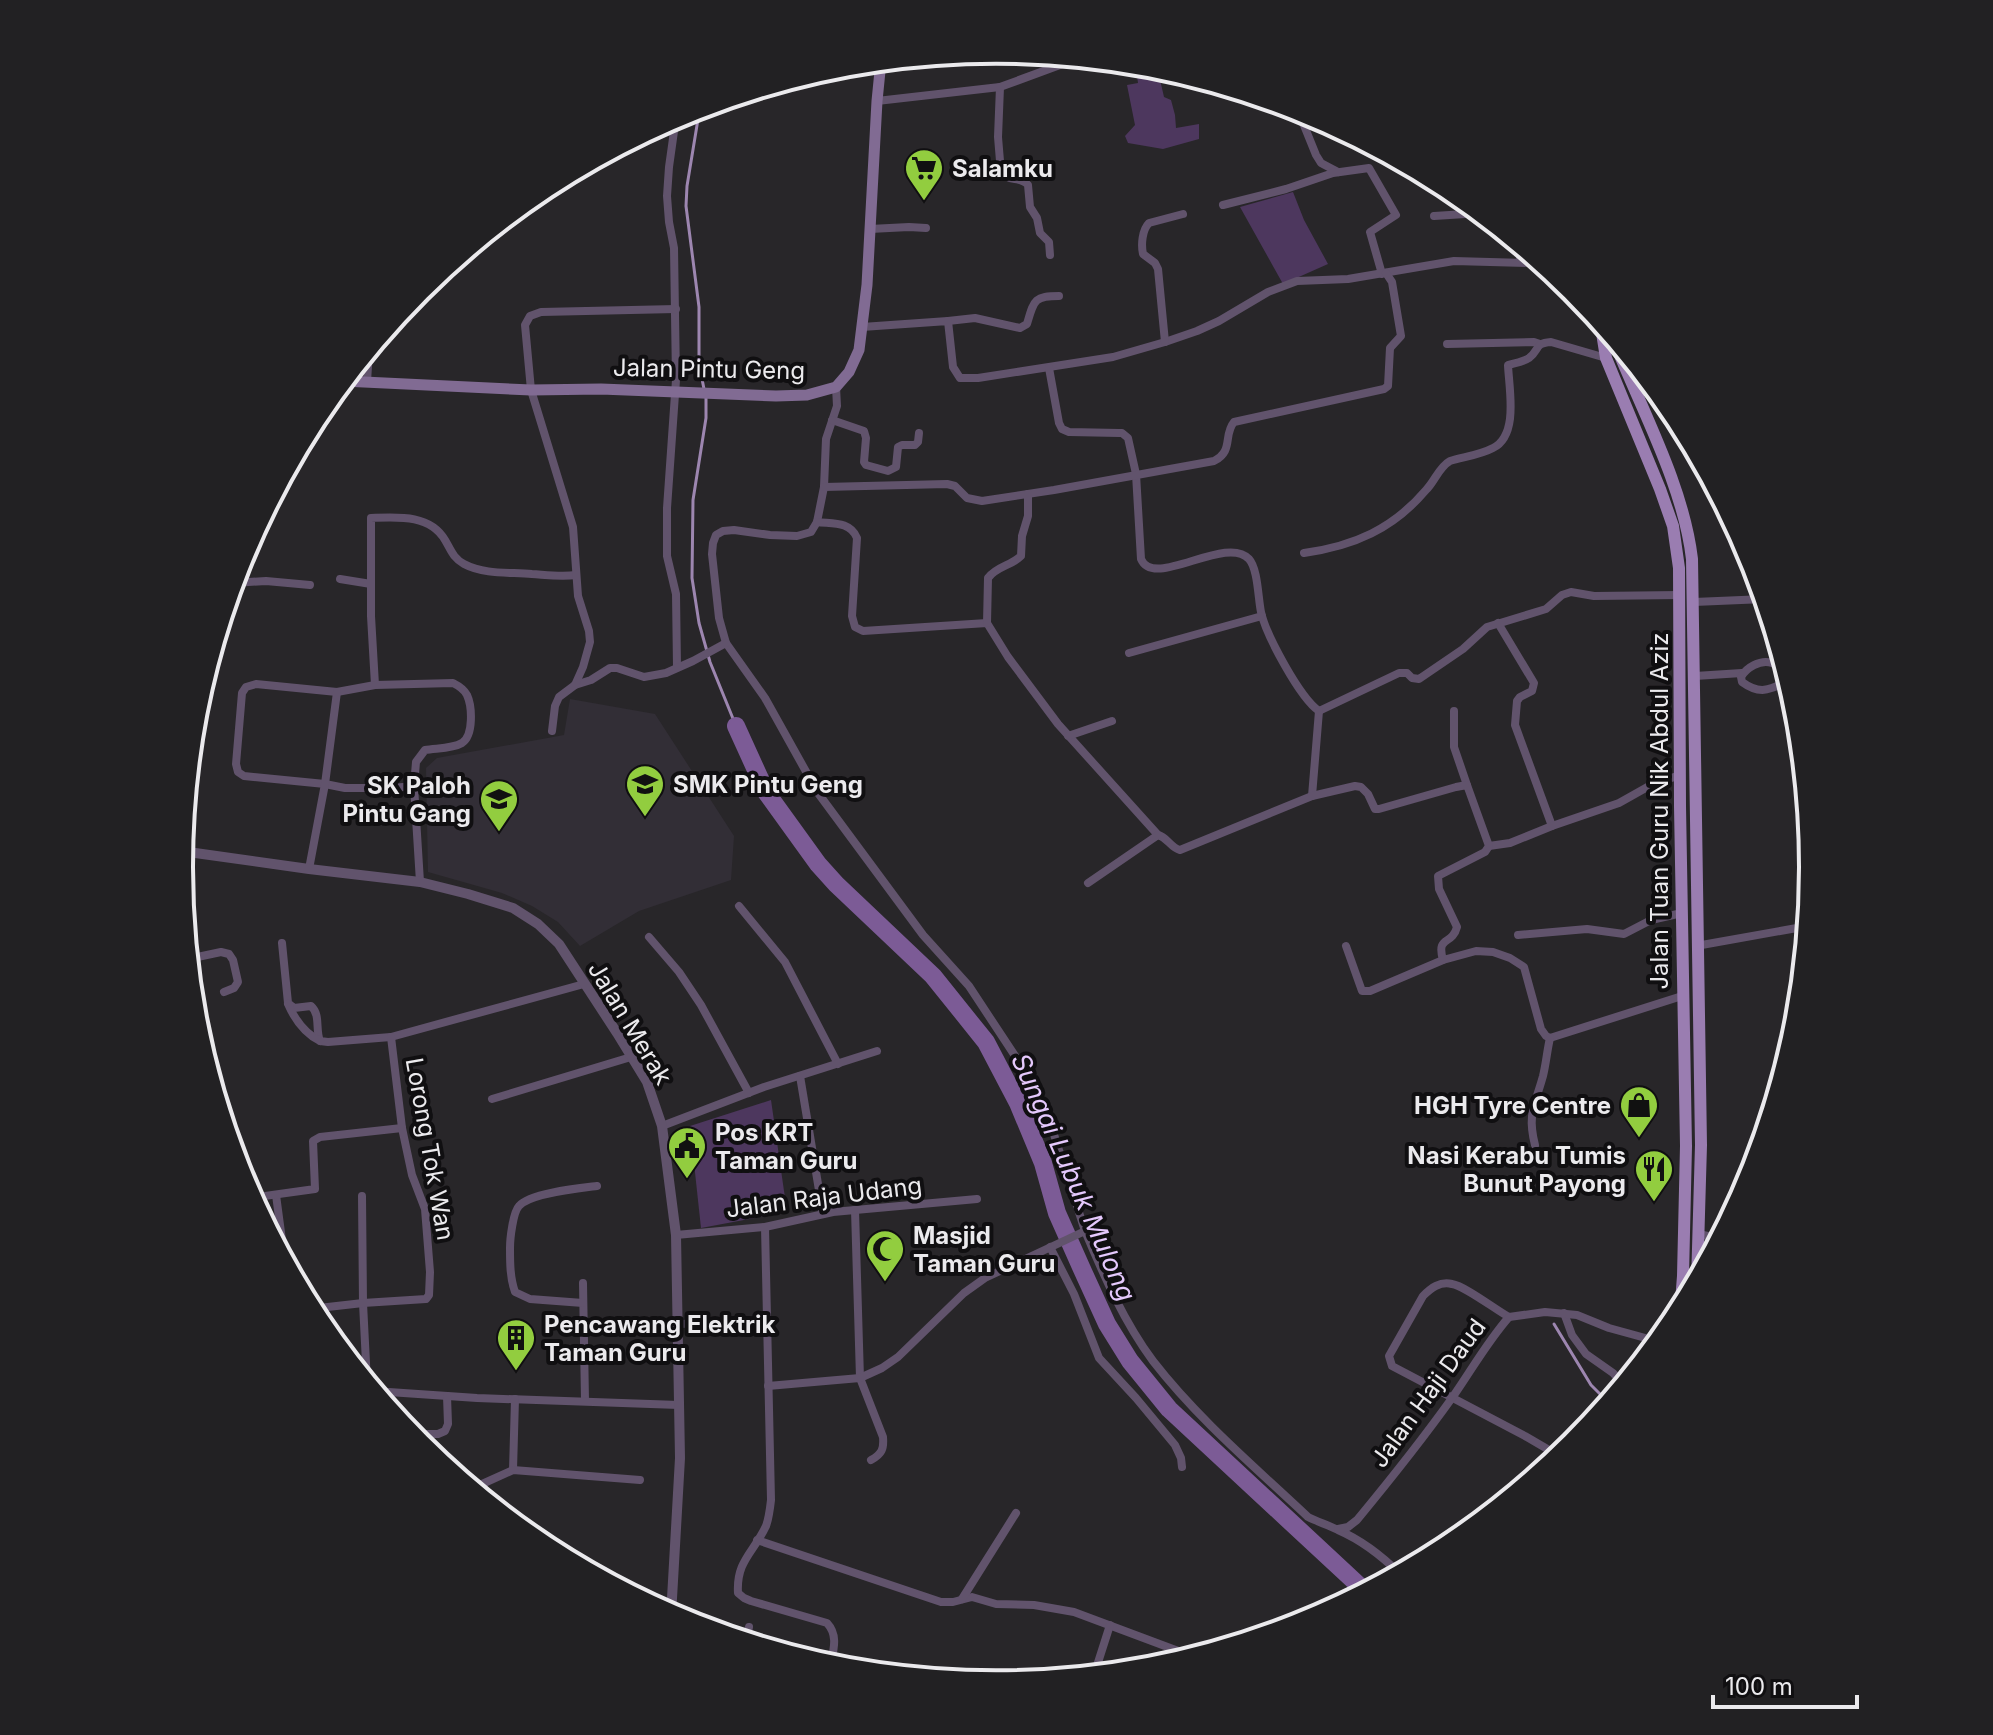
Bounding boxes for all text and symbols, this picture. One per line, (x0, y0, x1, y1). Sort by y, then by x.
supermarket icon: Salamku (903, 147, 945, 202)
place label: Salamku (952, 154, 1053, 183)
street label: Jalan Pintu Geng (613, 353, 805, 385)
street label: Jalan Tuan Guru Nik Abdul Aziz (1645, 632, 1674, 990)
school or university icon: SMK Pintu Geng (624, 763, 666, 818)
place label: SMK Pintu Geng (673, 770, 863, 799)
place label: SK Paloh Pintu Gang (343, 771, 471, 828)
school or university icon: SK Paloh Pintu Gang (478, 778, 520, 833)
street label: Jalan Merak (582, 956, 678, 1090)
water label: Sungai Lubuk Mulong (1005, 1048, 1143, 1306)
street label: Lorong Tok Wan (400, 1056, 460, 1242)
shop icon: HGH Tyre Centre (1618, 1084, 1660, 1139)
place label: HGH Tyre Centre (1414, 1091, 1611, 1120)
place label: Pos KRT Taman Guru (715, 1118, 857, 1175)
public building icon: Pos KRT Taman Guru (666, 1125, 708, 1180)
place label: Nasi Kerabu Tumis Bunut Payong (1407, 1141, 1626, 1198)
restaurant icon: Nasi Kerabu Tumis Bunut Payong (1633, 1148, 1675, 1203)
street label: Jalan Raja Udang (724, 1171, 924, 1223)
place label: Masjid Taman Guru (913, 1221, 1055, 1278)
mosque icon: Masjid Taman Guru (864, 1228, 906, 1283)
place label: Pencawang Elektrik Taman Guru (544, 1310, 775, 1367)
street label: Jalan Haji Daud (1364, 1313, 1492, 1473)
building icon: Pencawang Elektrik Taman Guru (495, 1317, 537, 1372)
scale bar (1713, 1659, 1857, 1709)
text: 100 m (1725, 1672, 1793, 1701)

